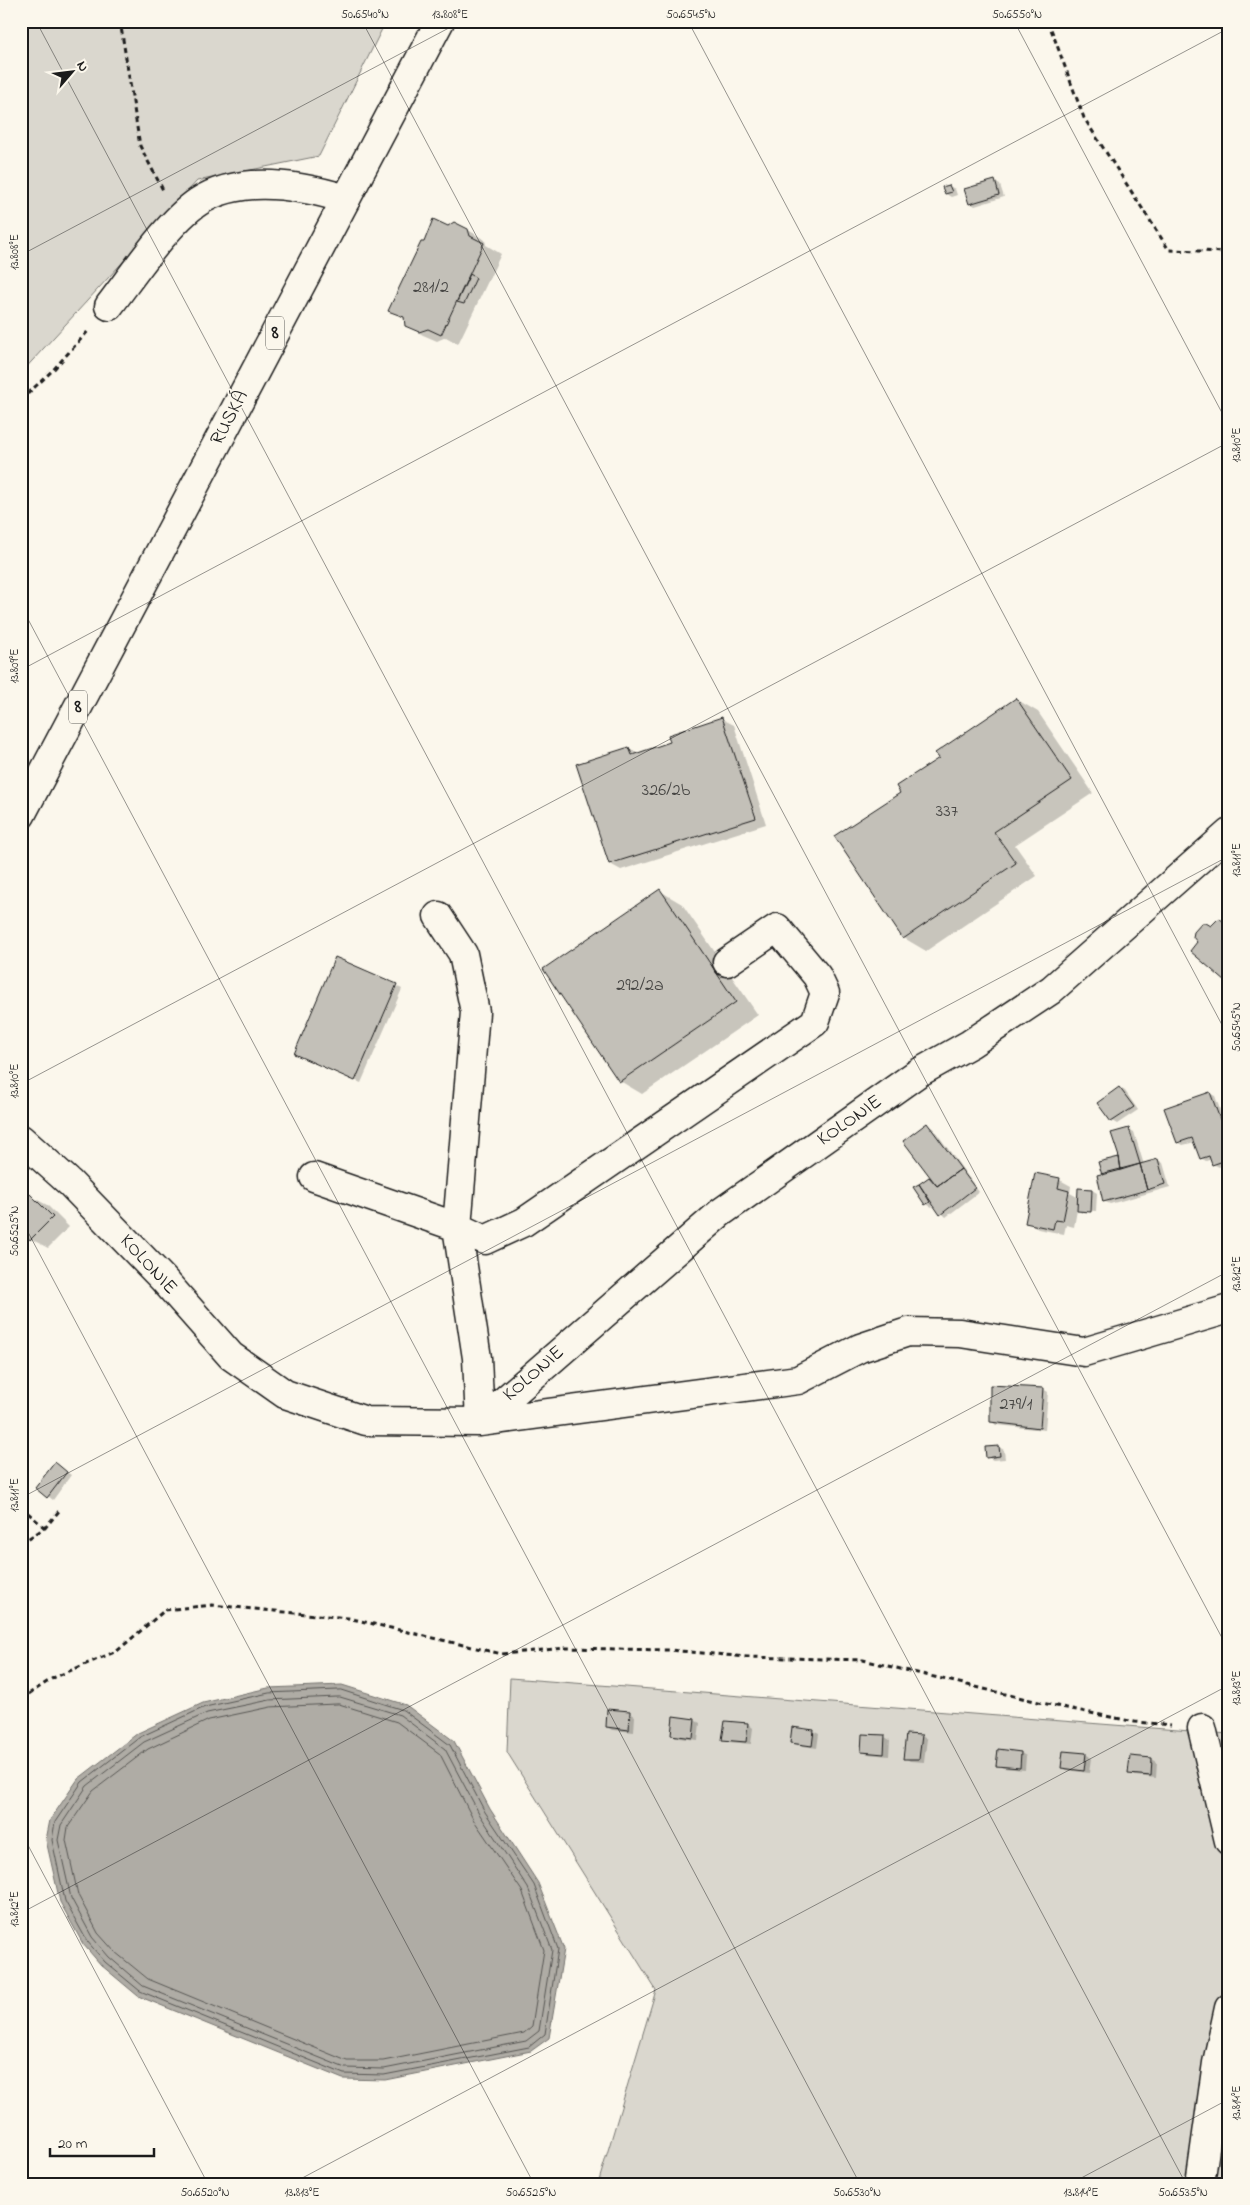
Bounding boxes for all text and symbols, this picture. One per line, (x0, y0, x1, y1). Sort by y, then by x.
text: 50.6540°N (341, 6, 389, 24)
text: 13.808°E (432, 6, 468, 24)
text: 50.6545°N (666, 6, 716, 24)
text: 50.6550°N (992, 6, 1042, 24)
north arrow (48, 48, 98, 98)
text: N (71, 57, 94, 76)
text: 13.808°E (6, 234, 24, 270)
house number: 281/2 (413, 275, 449, 301)
road number: 8 (266, 316, 284, 349)
street label: RUSKÁ (203, 385, 257, 451)
text: 13.810°E (1228, 427, 1246, 463)
text: 13.809°E (6, 648, 24, 684)
road number: 8 (69, 690, 87, 724)
house number: 326/2b (642, 778, 691, 804)
house number: 337 (936, 799, 959, 825)
text: 13.811°E (1228, 843, 1246, 877)
house number: 292/2a (616, 973, 664, 999)
text: 50.6545°N (1228, 1002, 1246, 1052)
text: 13.810°E (6, 1063, 24, 1099)
street label: KOLONIE (811, 1088, 889, 1154)
text: 50.6525°N (6, 1206, 24, 1256)
street label: KOLONIE (112, 1228, 184, 1302)
text: 13.812°E (1228, 1256, 1246, 1292)
street label: KOLONIE (497, 1339, 571, 1409)
house number: 279/1 (999, 1392, 1033, 1418)
text: 13.811°E (6, 1478, 24, 1512)
text: 13.813°E (1228, 1671, 1246, 1705)
text: 13.812°E (6, 1891, 24, 1927)
text: 13.814°E (1228, 2086, 1246, 2120)
scale bar (50, 2125, 154, 2157)
text: 20 m (58, 2133, 88, 2155)
text: 50.6520°N (180, 2184, 230, 2202)
text: 13.813°E (285, 2184, 319, 2202)
text: 50.6525°N (506, 2184, 556, 2202)
text: 50.6530°N (833, 2184, 881, 2202)
text: 13.814°E (1064, 2184, 1098, 2202)
text: 50.6535°N (1158, 2184, 1208, 2202)

